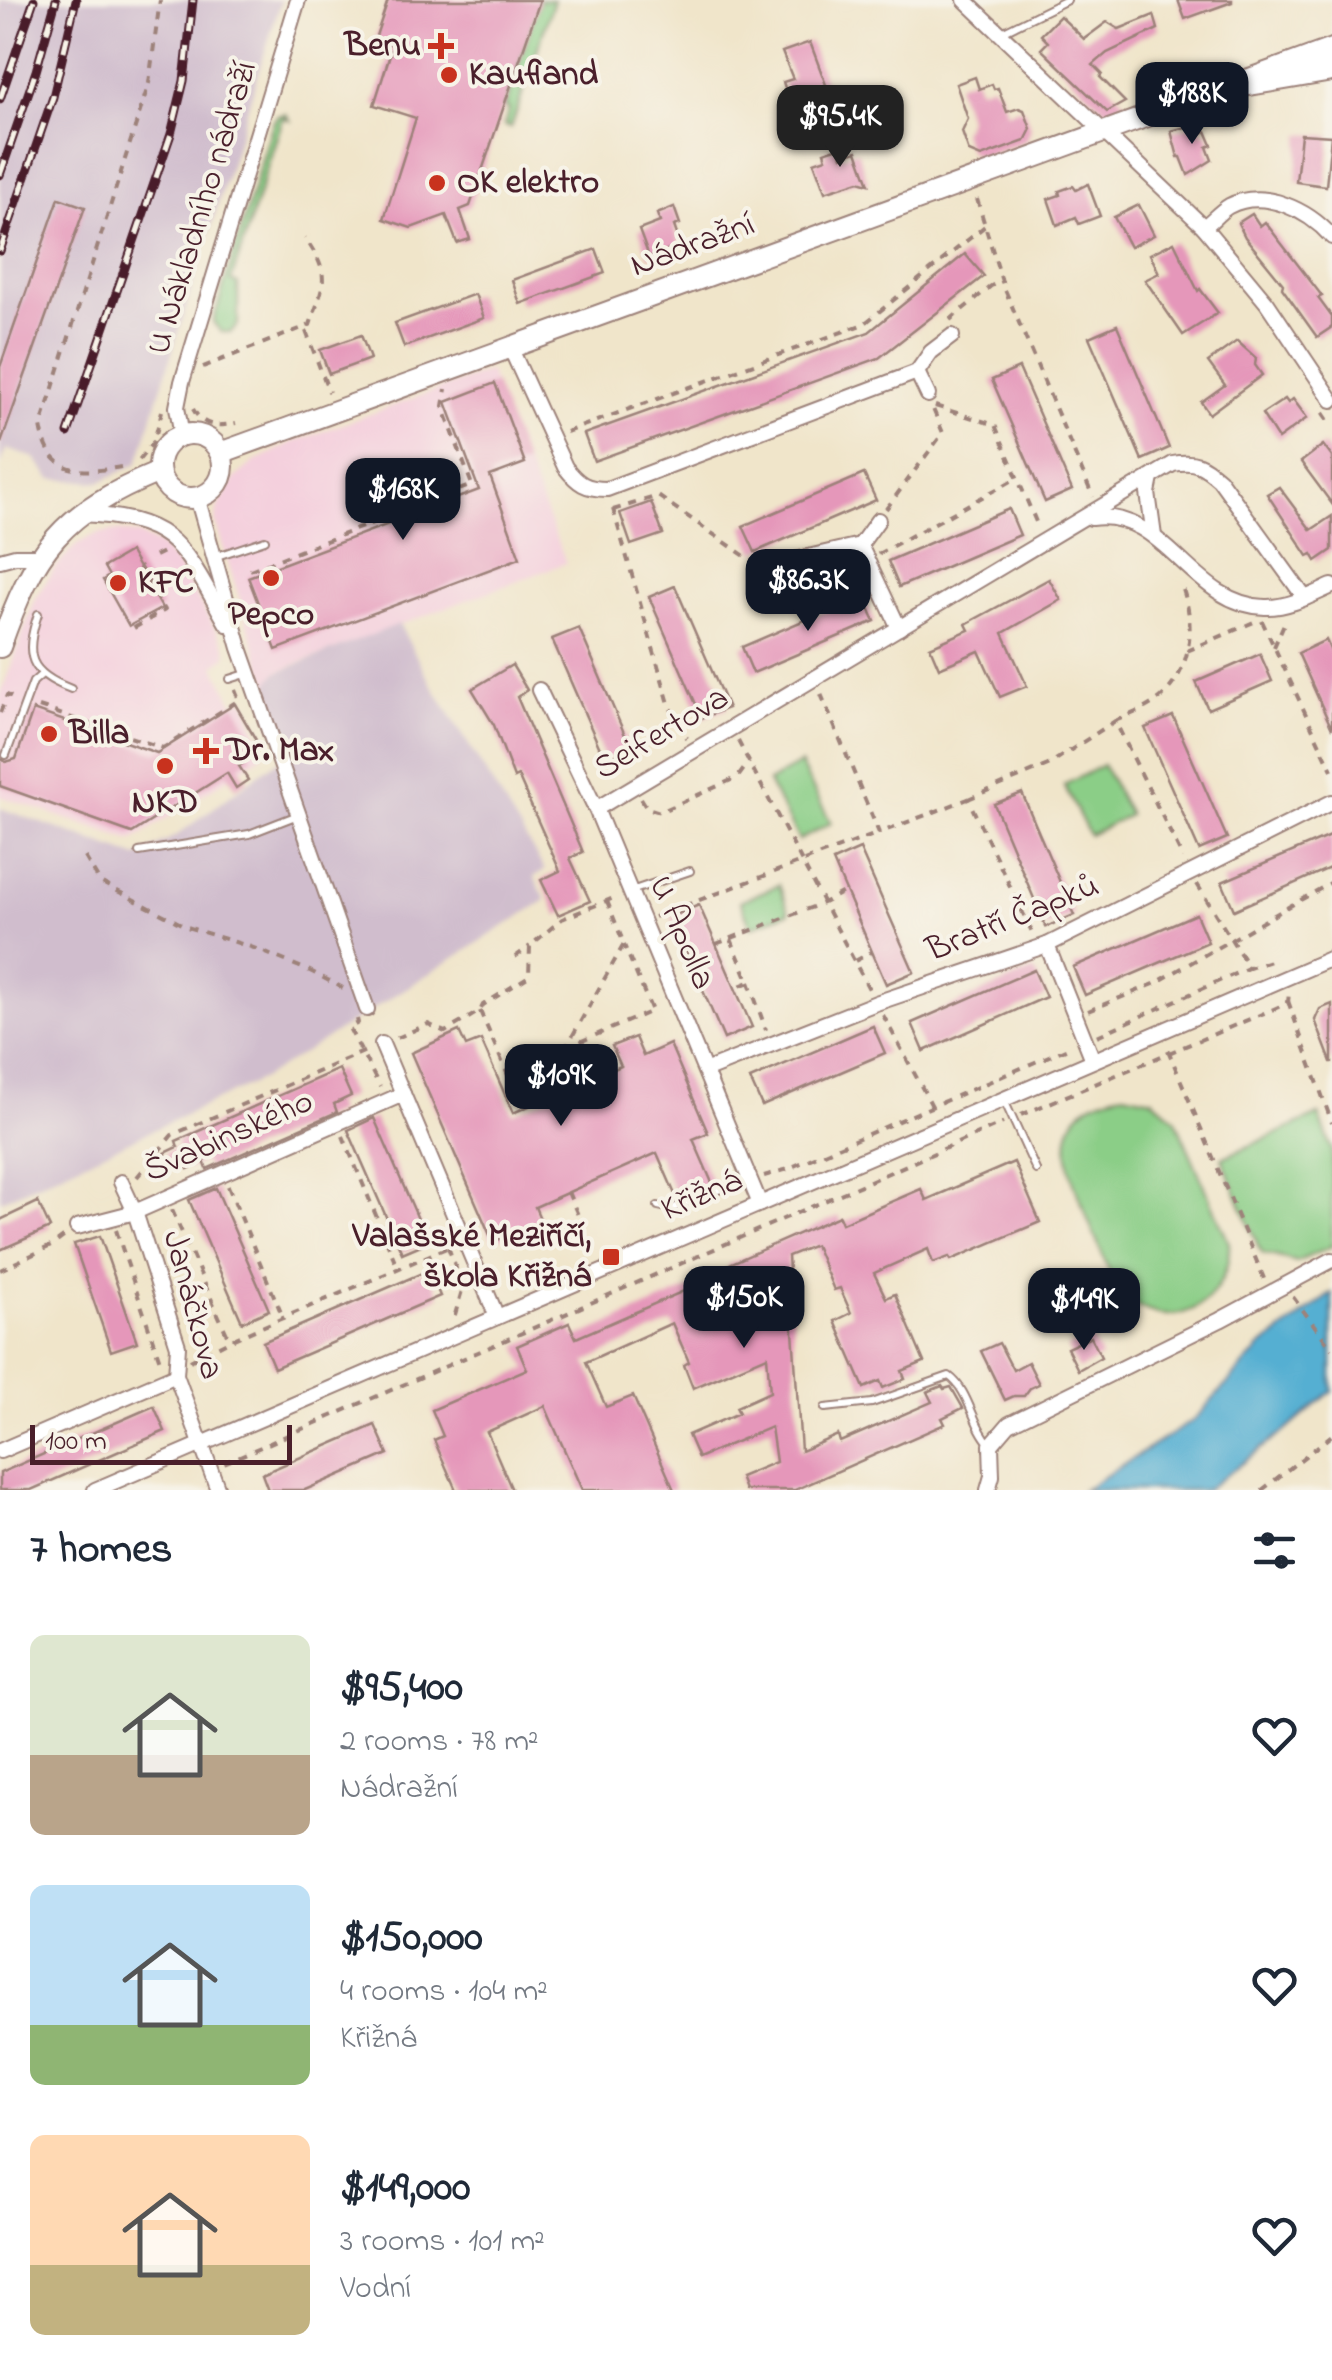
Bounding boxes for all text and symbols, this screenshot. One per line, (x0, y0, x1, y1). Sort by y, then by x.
place label: Benu (343, 21, 421, 72)
marker: Benu (430, 35, 452, 57)
place label: Kaufland (469, 50, 599, 101)
street label: U Nákladního nádraží (134, 55, 272, 361)
pin: $188K (1122, 62, 1262, 147)
marker: Kaufland (438, 64, 460, 86)
text: $188K (1157, 71, 1227, 118)
pin: $95.4K (759, 85, 921, 170)
text: $95.4K (799, 94, 881, 141)
place label: OK elektro (457, 158, 599, 209)
marker: OK elektro (426, 172, 448, 194)
street label: Nádražní (624, 200, 762, 292)
pin: $168K (333, 458, 473, 543)
text: $168K (367, 467, 439, 514)
pin: $86.3K (727, 549, 889, 634)
place label: KFC (138, 558, 194, 609)
text: $86.3K (768, 558, 848, 605)
marker: Pepco (260, 567, 282, 589)
marker: KFC (107, 572, 129, 594)
place label: Pepco (228, 590, 314, 641)
street label: Seifertova (585, 674, 739, 794)
place label: Billa (67, 709, 130, 760)
marker: Billa (38, 723, 60, 745)
place label: Dr. Max (224, 726, 334, 777)
marker: Dr. Max (195, 740, 217, 762)
marker: NKD (154, 755, 176, 777)
place label: NKD (132, 778, 198, 829)
street label: Bratří Čapků (918, 861, 1107, 977)
street label: U Apolla (634, 868, 728, 998)
pin: $109K (491, 1044, 631, 1129)
text: $109K (527, 1053, 595, 1100)
street label: Švabinského (136, 1077, 322, 1197)
street label: Křižná (653, 1156, 751, 1236)
place label: Valašské Meziříčí, škola Křižná (352, 1212, 592, 1303)
street label: Janáčkova (148, 1225, 236, 1385)
marker: Valašské Meziříčí, škola Křižná (600, 1246, 622, 1268)
pin: $150K (674, 1266, 814, 1351)
pin: $149K (1014, 1268, 1154, 1353)
text: $150K (705, 1275, 783, 1322)
text: $149K (1050, 1277, 1118, 1324)
scale bar (30, 1420, 292, 1464)
text: 100 m (45, 1422, 107, 1463)
text: 7 homes (30, 1520, 172, 1581)
icon: filters (1247, 1523, 1302, 1578)
text: $95,400 (340, 1658, 463, 1719)
icon: home (110, 1675, 230, 1795)
icon: heart (1247, 1708, 1302, 1763)
text: 2 rooms · 78 m² (340, 1719, 539, 1766)
text: Nádražní (340, 1766, 458, 1813)
text: $150,000 (340, 1908, 483, 1969)
icon: home (110, 1925, 230, 2045)
icon: heart (1247, 1958, 1302, 2013)
text: 4 rooms · 104 m² (340, 1969, 548, 2016)
text: Křižná (340, 2016, 417, 2063)
text: $149,000 (340, 2158, 470, 2219)
icon: home (110, 2175, 230, 2295)
icon: heart (1247, 2208, 1302, 2263)
text: 3 rooms · 101 m² (340, 2219, 545, 2266)
text: Vodní (340, 2266, 411, 2313)

